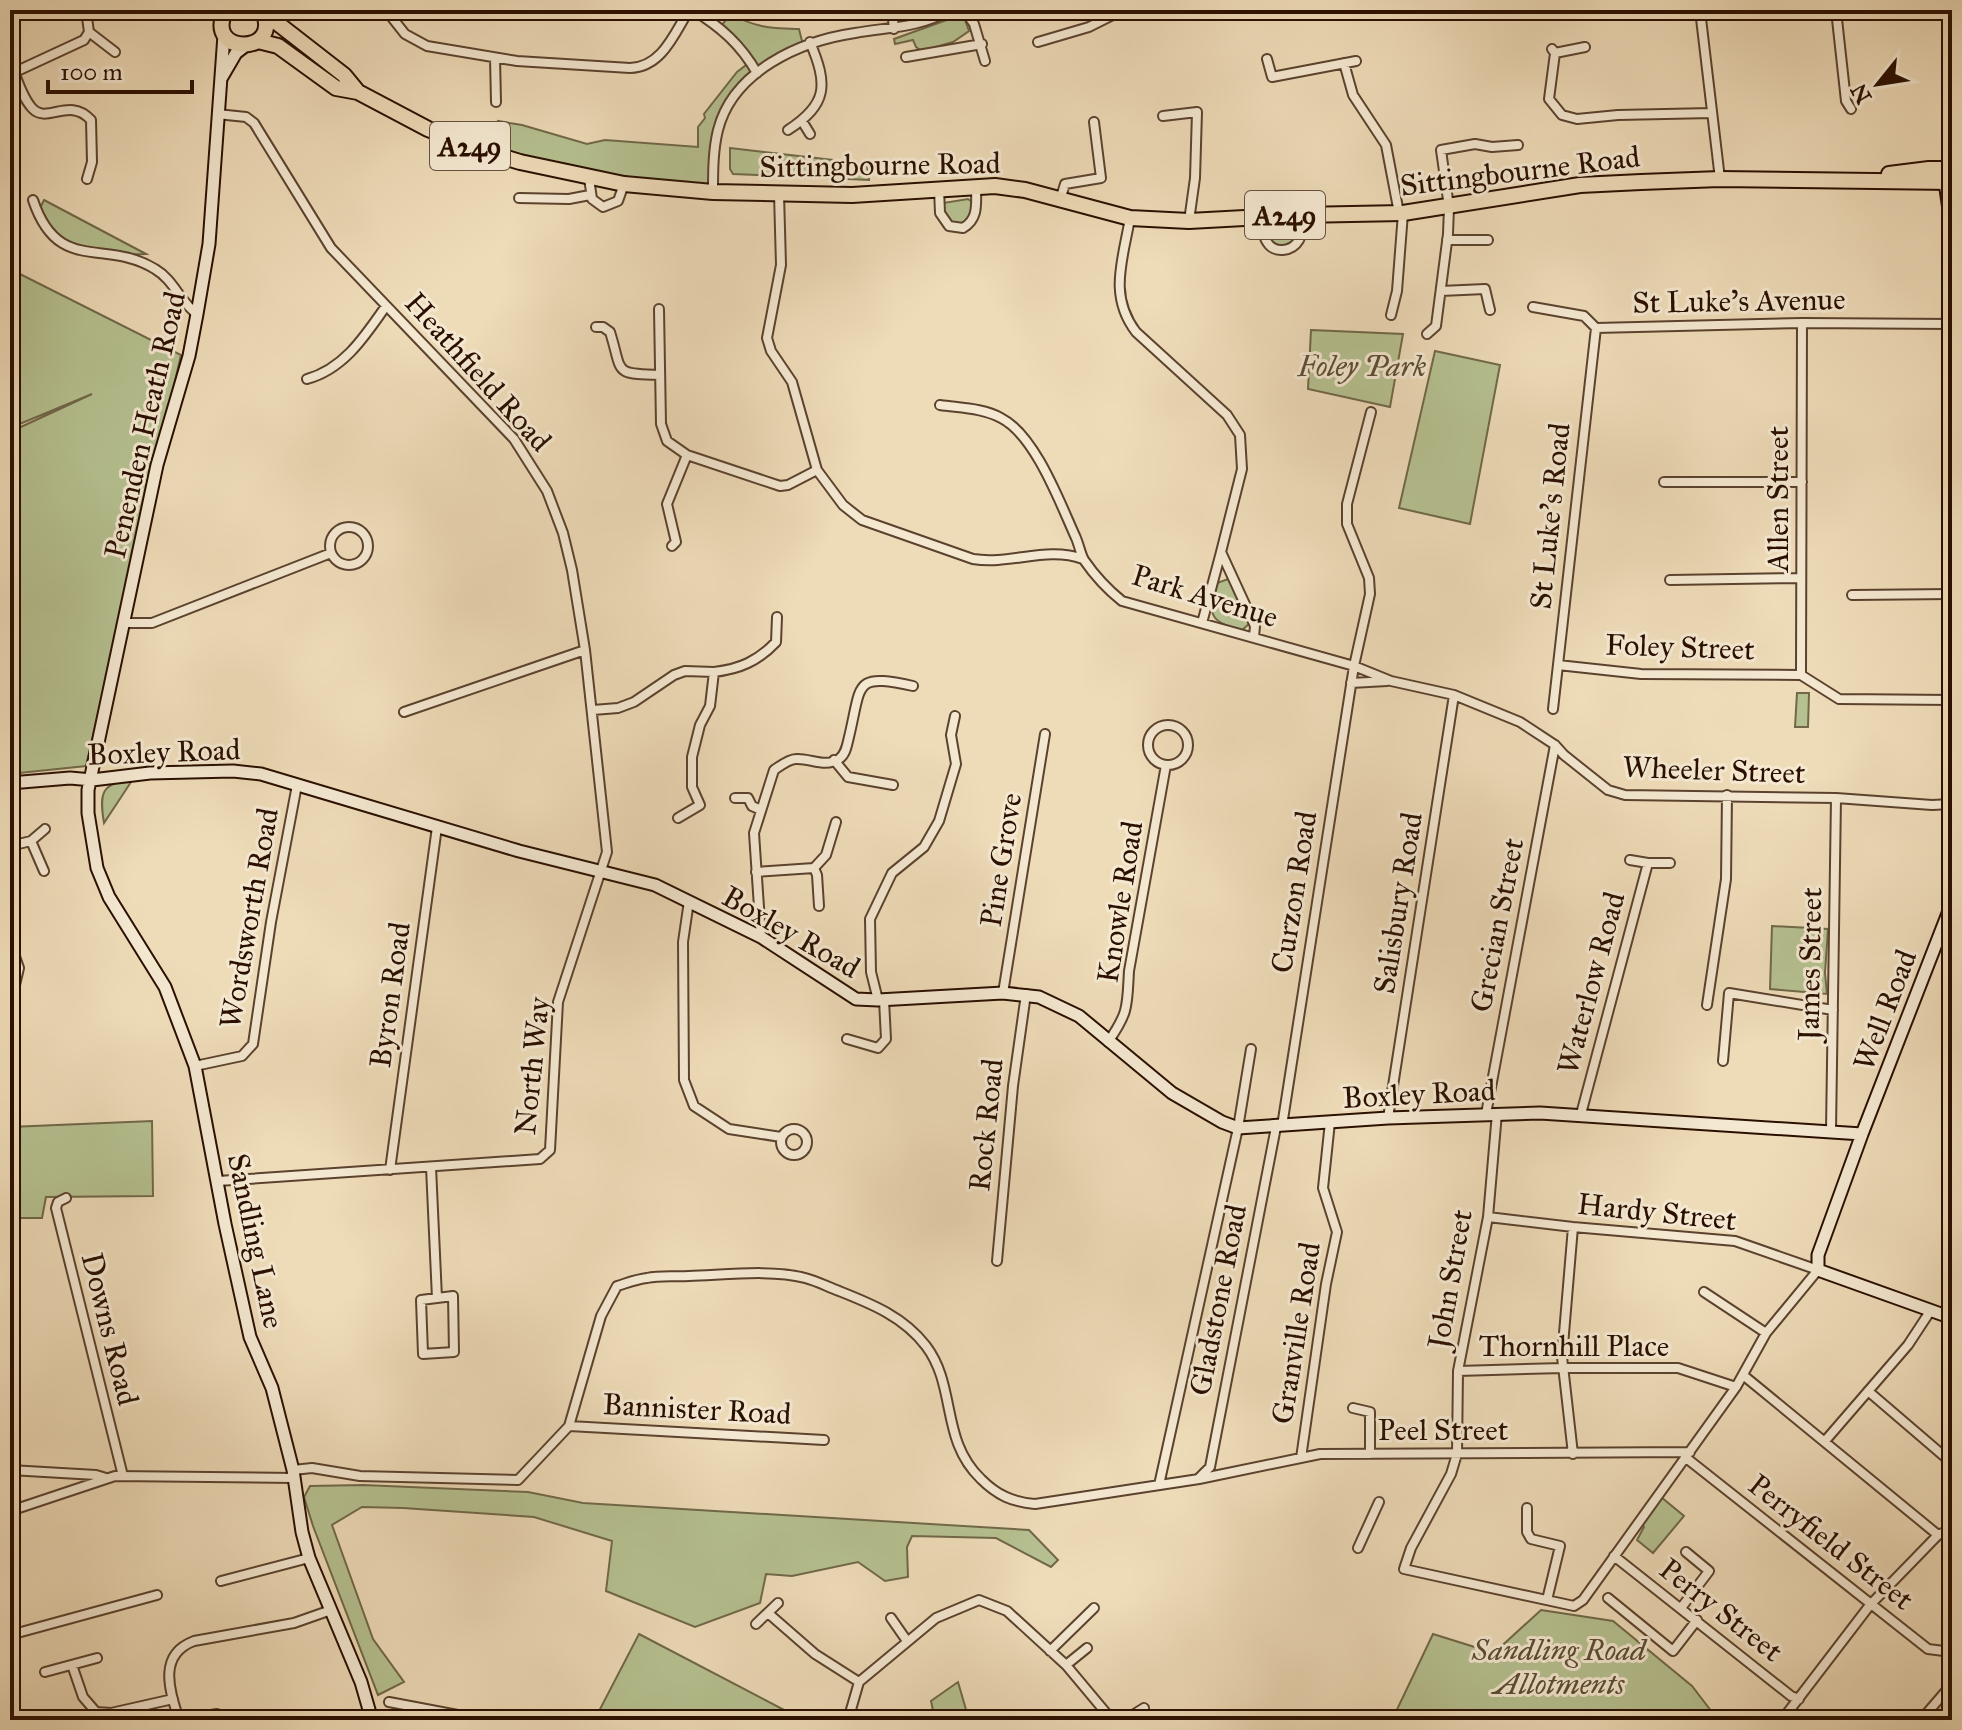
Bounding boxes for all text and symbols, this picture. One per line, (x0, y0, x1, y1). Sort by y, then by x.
scale bar (48, 44, 192, 94)
north arrow (1838, 44, 1918, 124)
text: 100 m (60, 57, 123, 87)
text: N (1845, 79, 1877, 109)
road number: A249 (430, 122, 510, 170)
street label: Sittingbourne Road (1398, 138, 1642, 204)
street label: Sittingbourne Road (759, 145, 1001, 185)
road number: A249 (1245, 191, 1325, 239)
street label: St Luke's Avenue (1632, 281, 1846, 321)
street label: Heathfield Road (397, 285, 559, 459)
street label: Penenden Heath Road (97, 288, 193, 562)
park label: Foley Park (1297, 348, 1426, 384)
street label: St Luke's Road (1522, 421, 1578, 611)
street label: Allen Street (1760, 426, 1796, 574)
street label: Park Avenue (1128, 557, 1282, 635)
street label: Foley Street (1605, 626, 1756, 668)
street label: Boxley Road (87, 731, 241, 773)
street label: Wheeler Street (1622, 749, 1806, 791)
street label: Pine Grove (973, 790, 1029, 930)
street label: Wordsworth Road (212, 805, 286, 1031)
street label: Curzon Road (1263, 808, 1325, 976)
street label: Salisbury Road (1366, 810, 1430, 996)
street label: Knowle Road (1089, 819, 1151, 985)
street label: Grecian Street (1463, 835, 1532, 1015)
street label: Boxley Road (716, 878, 866, 986)
street label: James Street (1791, 887, 1829, 1044)
street label: Waterlow Road (1549, 888, 1633, 1078)
street label: Byron Road (362, 920, 418, 1070)
street label: Well Road (1846, 945, 1924, 1075)
street label: North Way (507, 994, 557, 1137)
street label: Rock Road (961, 1057, 1011, 1193)
street label: Boxley Road (1342, 1072, 1496, 1116)
street label: Sandling Lane (220, 1150, 292, 1332)
street label: Hardy Street (1576, 1186, 1739, 1238)
street label: Gladstone Road (1182, 1201, 1254, 1399)
street label: John Street (1420, 1206, 1480, 1354)
street label: Granville Road (1264, 1240, 1328, 1426)
street label: Downs Road (74, 1249, 146, 1409)
street label: Thornhill Place (1479, 1328, 1669, 1364)
street label: Bannister Road (602, 1386, 792, 1432)
street label: Peel Street (1378, 1412, 1509, 1448)
street label: Perryfield Street (1741, 1466, 1921, 1618)
street label: Perry Street (1652, 1551, 1790, 1670)
park label: Sandling Road Allotments (1471, 1632, 1648, 1702)

